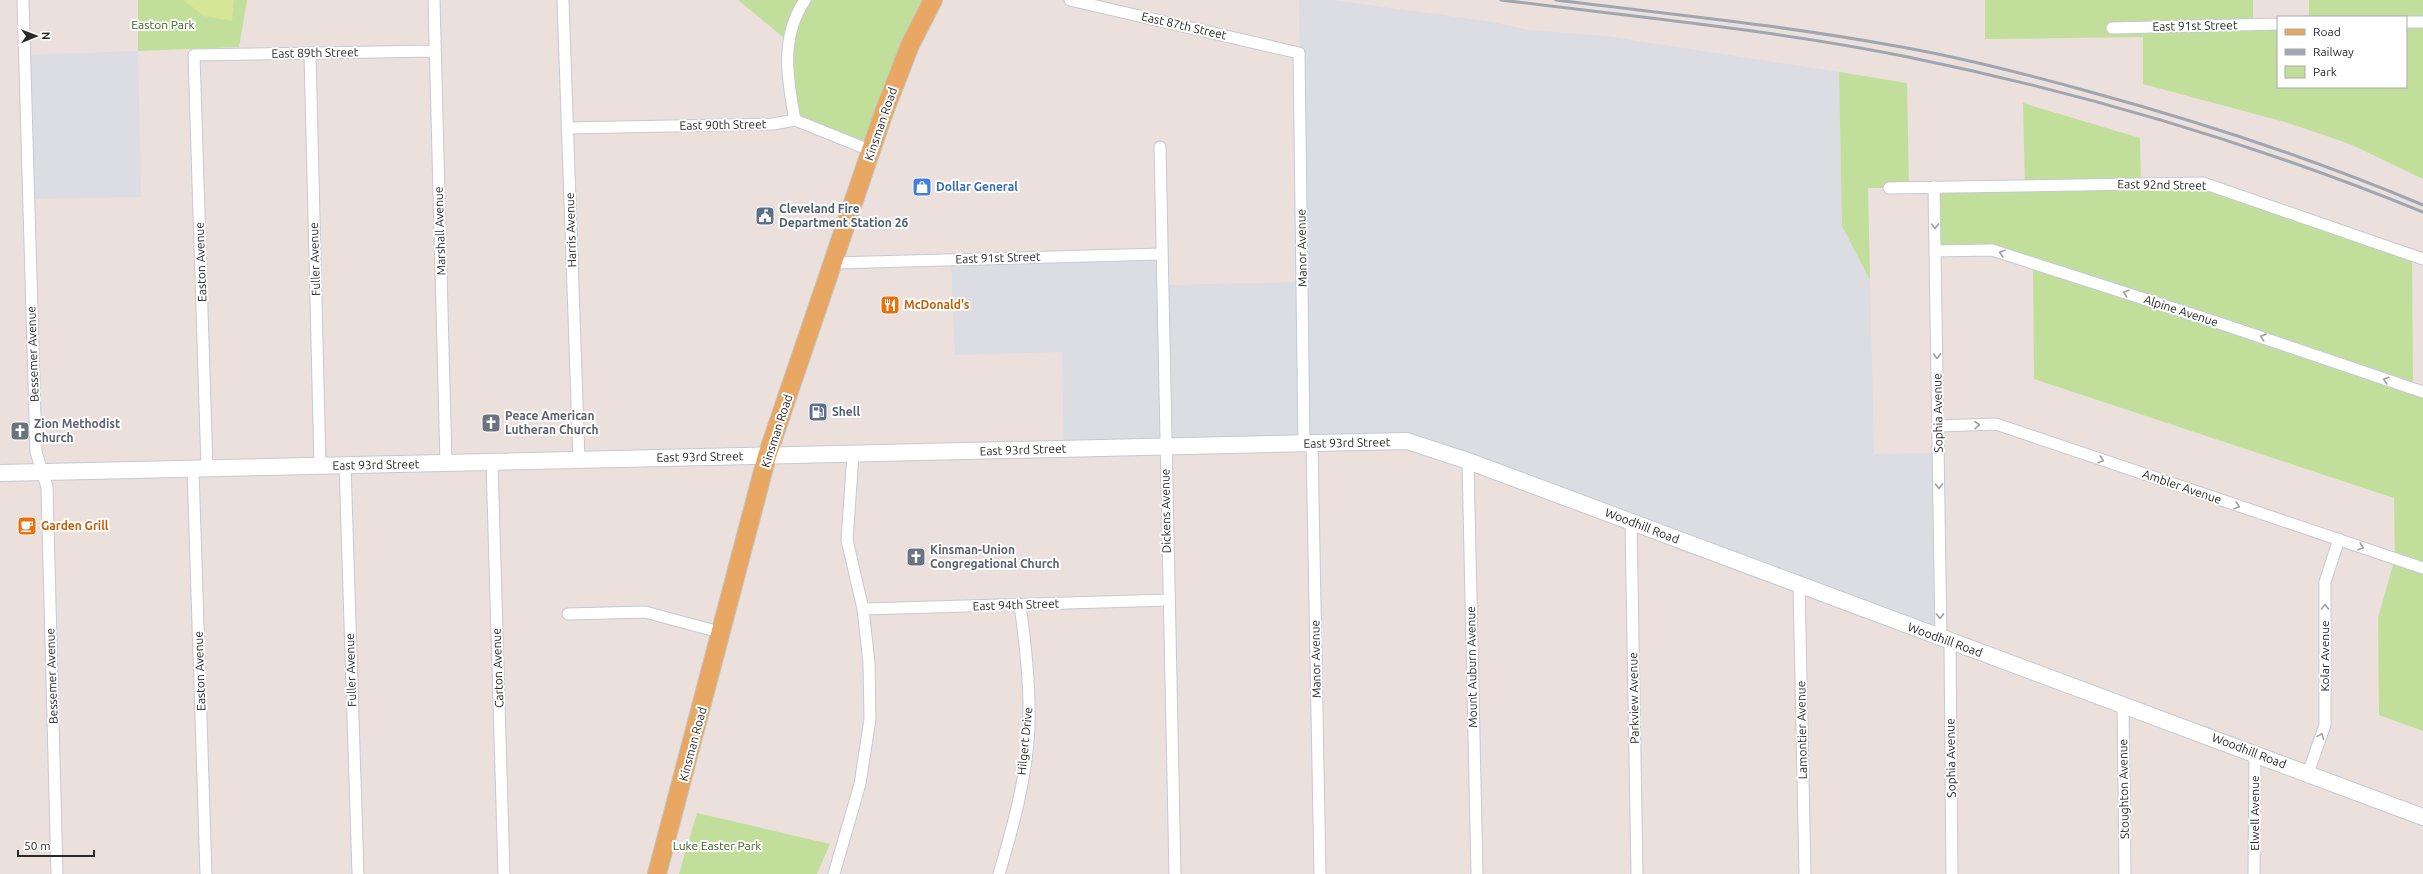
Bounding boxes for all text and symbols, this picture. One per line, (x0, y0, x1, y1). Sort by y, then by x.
street label: East 87th Street (1140, 9, 1228, 42)
north arrow (16, 16, 56, 56)
legend (2277, 16, 2407, 88)
park label: Easton Park (131, 18, 195, 31)
street label: East 91st Street (2152, 18, 2238, 33)
text: Road (2313, 25, 2341, 38)
text: N (40, 32, 52, 40)
street label: East 89th Street (271, 45, 359, 60)
text: Railway (2313, 45, 2354, 58)
text: Park (2313, 65, 2337, 78)
street label: Kinsman Road (862, 86, 899, 162)
street label: East 90th Street (679, 117, 767, 132)
shop icon: Dollar General (911, 176, 933, 198)
street label: East 92nd Street (2117, 177, 2207, 192)
place label: Dollar General (936, 180, 1018, 193)
street label: Marshall Avenue (431, 186, 448, 276)
street label: Harris Avenue (563, 192, 578, 268)
place label: Cleveland Fire Department Station 26 (779, 202, 908, 229)
public building icon: Cleveland Fire Department Station 26 (754, 205, 776, 227)
street label: Manor Avenue (1294, 209, 1309, 287)
street label: Easton Avenue (193, 222, 208, 302)
street label: Fuller Avenue (307, 222, 322, 296)
one-way arrow (1931, 223, 1939, 229)
one-way arrow (1999, 249, 2006, 258)
street label: East 91st Street (955, 250, 1041, 265)
one-way arrow (2123, 289, 2130, 298)
street label: Alpine Avenue (2142, 292, 2220, 329)
restaurant icon: McDonald's (879, 294, 901, 316)
place label: McDonald's (904, 298, 970, 311)
street label: Bessemer Avenue (24, 306, 41, 402)
one-way arrow (2260, 334, 2267, 342)
one-way arrow (1933, 353, 1941, 359)
street label: Sophia Avenue (1930, 373, 1945, 453)
one-way arrow (2383, 376, 2390, 384)
street label: Kinsman Road (759, 393, 794, 469)
fuel station icon: Shell (807, 401, 829, 423)
place label: Shell (832, 405, 860, 418)
place label: Peace American Lutheran Church (505, 409, 598, 436)
church icon: Peace American Lutheran Church (480, 412, 502, 434)
place label: Zion Methodist Church (34, 417, 120, 444)
church icon: Zion Methodist Church (9, 420, 31, 442)
one-way arrow (1974, 420, 1980, 429)
street label: East 93rd Street (1303, 435, 1391, 450)
street label: East 93rd Street (979, 441, 1067, 458)
street label: East 93rd Street (656, 449, 744, 464)
one-way arrow (2097, 455, 2104, 463)
street label: East 93rd Street (332, 457, 420, 472)
street label: Ambler Avenue (2141, 467, 2223, 506)
street label: Dickens Avenue (1158, 469, 1173, 553)
one-way arrow (1935, 483, 1943, 489)
one-way arrow (2233, 501, 2240, 510)
street label: Woodhill Road (1603, 505, 1681, 546)
cafe icon: Garden Grill (16, 515, 38, 537)
place label: Garden Grill (41, 519, 109, 532)
one-way arrow (2357, 542, 2364, 550)
place label: Kinsman-Union Congregational Church (930, 543, 1059, 570)
church icon: Kinsman-Union Congregational Church (905, 546, 927, 568)
street label: East 94th Street (972, 596, 1060, 613)
one-way arrow (2321, 604, 2329, 610)
street label: Mount Auburn Avenue (1464, 606, 1479, 728)
one-way arrow (1936, 613, 1944, 619)
street label: Manor Avenue (1308, 620, 1323, 698)
street label: Woodhill Road (1906, 620, 1984, 659)
street label: Kolar Avenue (2318, 620, 2331, 692)
street label: Bessemer Avenue (43, 628, 60, 724)
street label: Carton Avenue (490, 628, 505, 708)
street label: Easton Avenue (192, 631, 207, 711)
street label: Fuller Avenue (343, 633, 358, 707)
street label: Parkview Avenue (1626, 652, 1641, 744)
street label: Lamontier Avenue (1794, 681, 1809, 779)
street label: Kinsman Road (676, 705, 709, 782)
street label: Hilgert Drive (1014, 706, 1035, 776)
street label: Sophia Avenue (1943, 718, 1958, 798)
street label: Woodhill Road (2210, 730, 2288, 771)
one-way arrow (2317, 733, 2325, 740)
street label: Stoughton Avenue (2116, 739, 2131, 839)
street label: Elwell Avenue (2248, 775, 2261, 851)
scale bar (18, 832, 94, 858)
text: 50 m (24, 839, 51, 852)
park label: Luke Easter Park (673, 839, 761, 852)

